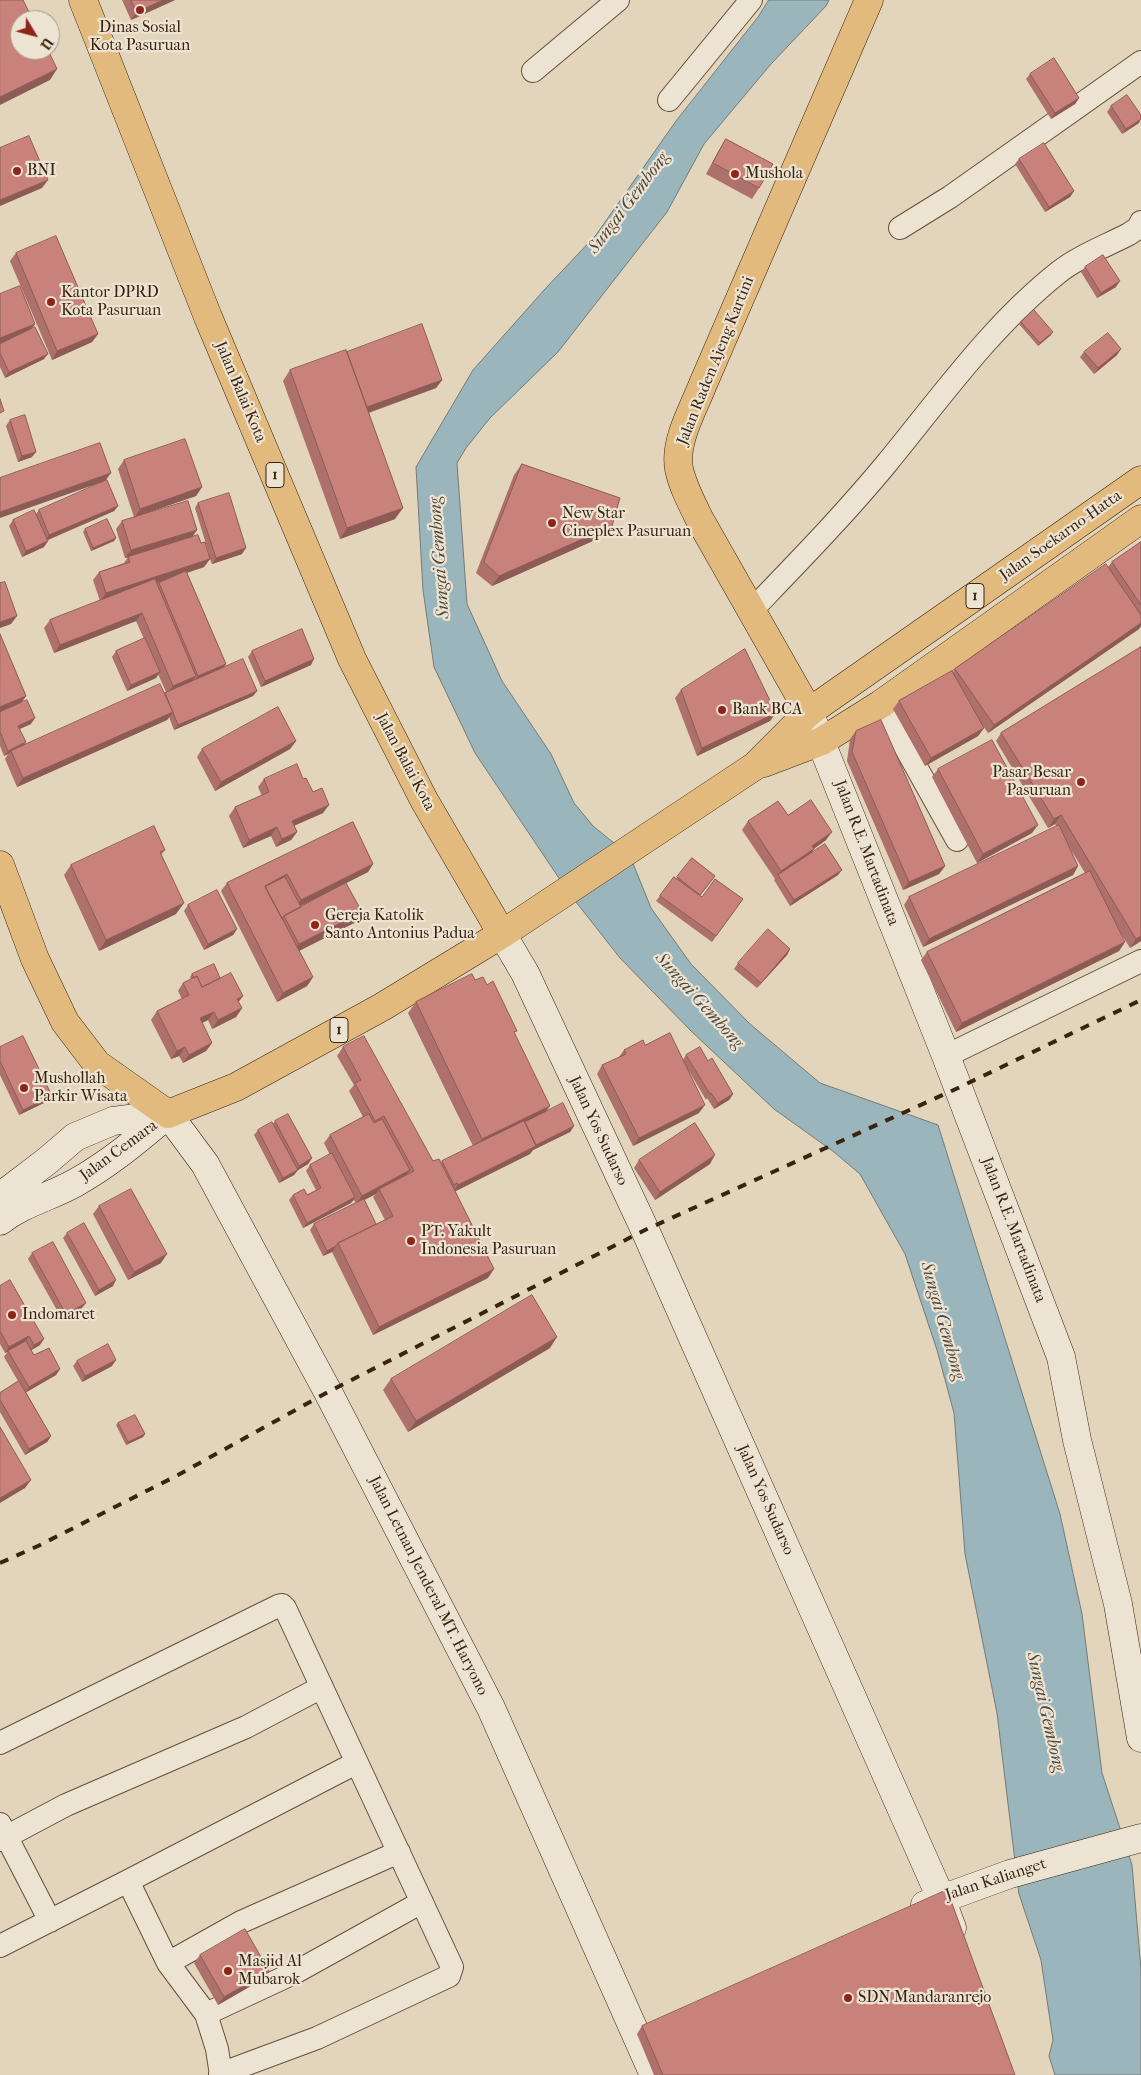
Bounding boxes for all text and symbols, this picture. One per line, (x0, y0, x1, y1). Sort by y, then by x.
marker: Dinas Sosial Kota Pasuruan (134, 4, 146, 16)
north arrow (10, 10, 60, 60)
place label: Dinas Sosial Kota Pasuruan (90, 18, 190, 56)
text: U (37, 34, 57, 53)
water label: Sungai Gembong (584, 148, 674, 258)
place label: BNI (27, 161, 56, 181)
place label: Mushola (745, 164, 803, 184)
marker: BNI (11, 165, 23, 177)
marker: Mushola (729, 168, 741, 180)
street label: Jalan Raden Ajeng Kartini (673, 274, 759, 448)
place label: Kantor DPRD Kota Pasuruan (61, 283, 161, 321)
marker: Kantor DPRD Kota Pasuruan (45, 296, 57, 308)
street label: Jalan Balai Kota (210, 339, 270, 445)
road number: 1 (266, 462, 284, 488)
street label: Jalan Soekarno-Hatta (996, 487, 1126, 585)
water label: Sungai Gembong (425, 496, 455, 620)
place label: New Star Cineplex Pasuruan (562, 504, 691, 542)
marker: New Star Cineplex Pasuruan (546, 517, 558, 529)
road number: 1 (966, 584, 984, 608)
place label: Bank BCA (732, 700, 802, 720)
marker: Bank BCA (716, 704, 728, 716)
street label: Jalan Balai Kota (371, 710, 439, 814)
place label: Pasar Besar Pasuruan (992, 763, 1071, 801)
marker: Pasar Besar Pasuruan (1075, 776, 1087, 788)
street label: Jalan R.E. Martadinata (829, 778, 903, 928)
place label: Gereja Katolik Santo Antonius Padua (325, 906, 475, 944)
marker: Gereja Katolik Santo Antonius Padua (309, 919, 321, 931)
water label: Sungai Gembong (650, 948, 748, 1054)
road number: 1 (330, 1018, 348, 1042)
place label: Mushollah Parkir Wisata (34, 1069, 128, 1107)
street label: Jalan Yos Sudarso (564, 1073, 632, 1189)
marker: Mushollah Parkir Wisata (18, 1082, 30, 1094)
street label: Jalan Cemara (76, 1116, 162, 1186)
street label: Jalan R.E. Martadinata (976, 1155, 1050, 1305)
place label: PT. Yakult Indonesia Pasuruan (421, 1222, 556, 1260)
marker: PT. Yakult Indonesia Pasuruan (405, 1235, 417, 1247)
water label: Sungai Gembong (915, 1259, 969, 1383)
place label: Indomaret (22, 1305, 95, 1325)
marker: Indomaret (6, 1309, 18, 1321)
street label: Jalan Yos Sudarso (732, 1442, 798, 1558)
street label: Jalan Letnan Jenderal MT. Haryono (364, 1473, 492, 1699)
water label: Sungai Gembong (1021, 1650, 1069, 1774)
street label: Jalan Kalianget (943, 1855, 1049, 1905)
place label: Masjid Al Mubarok (238, 1952, 302, 1990)
marker: Masjid Al Mubarok (222, 1965, 234, 1977)
place label: SDN Mandaranrejo (858, 1988, 991, 2008)
marker: SDN Mandaranrejo (842, 1992, 854, 2004)

